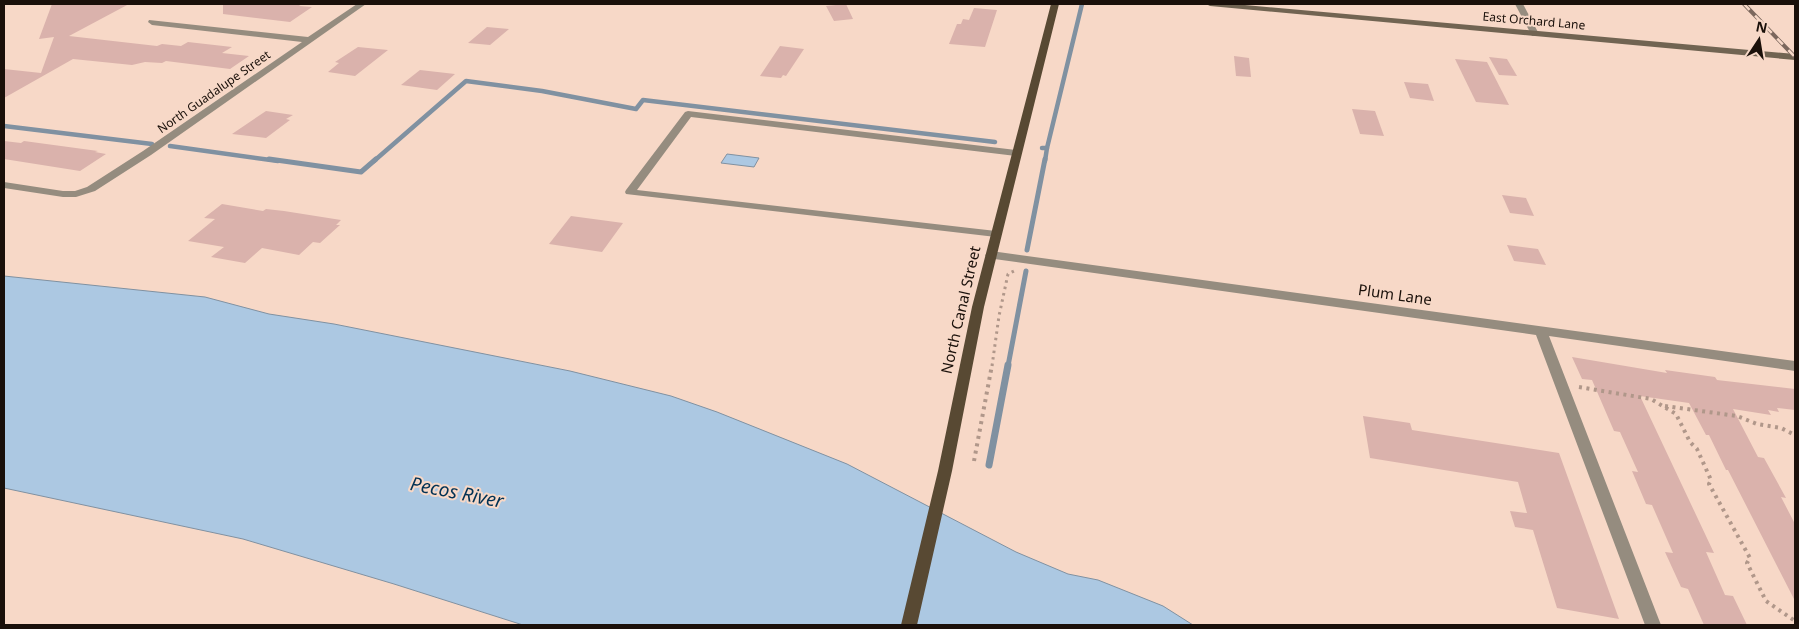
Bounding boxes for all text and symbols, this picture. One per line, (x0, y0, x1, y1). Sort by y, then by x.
street label: East Orchard Lane (1482, 8, 1586, 33)
north arrow (1734, 15, 1784, 65)
text: N (1754, 16, 1769, 37)
street label: North Guadalupe Street (154, 46, 274, 137)
street label: North Canal Street (936, 243, 985, 376)
street label: Plum Lane (1357, 279, 1433, 309)
water label: Pecos River (408, 470, 507, 514)

